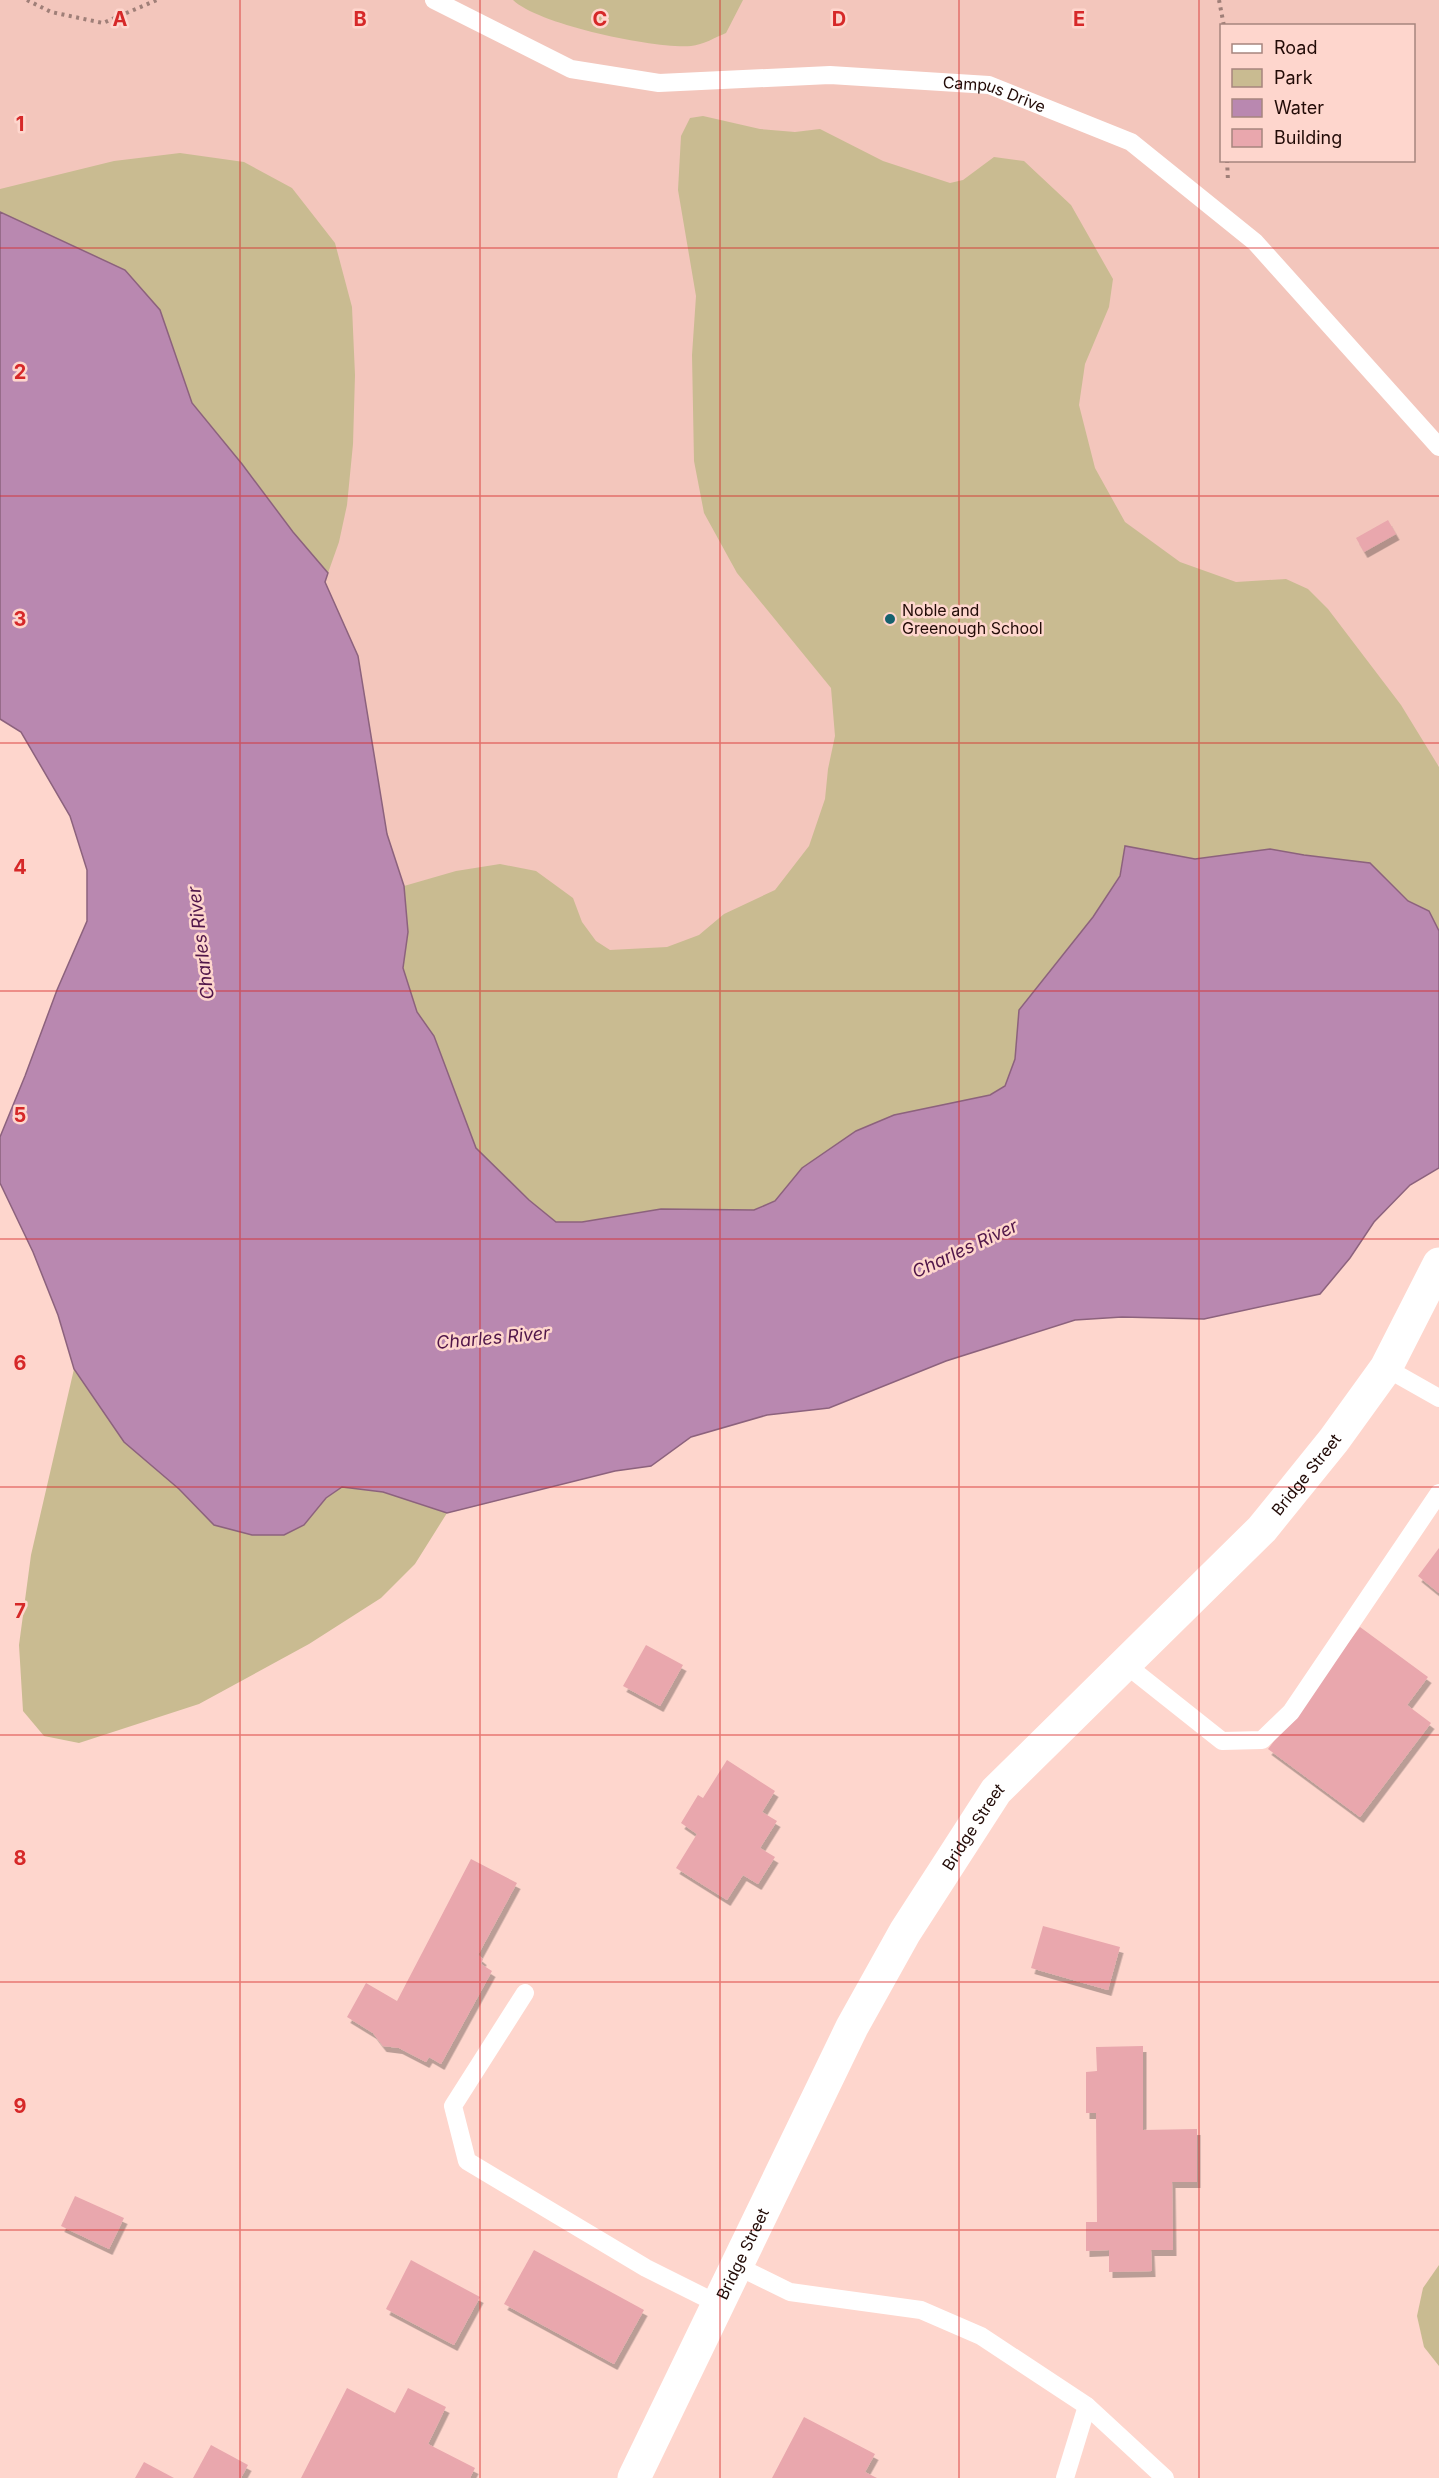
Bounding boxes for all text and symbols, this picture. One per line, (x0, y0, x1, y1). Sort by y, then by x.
text: A (113, 7, 128, 31)
text: B (353, 7, 367, 31)
text: C (593, 7, 607, 31)
text: D (832, 7, 846, 31)
text: E (1073, 7, 1085, 31)
legend (1220, 24, 1415, 162)
text: Road (1274, 37, 1317, 58)
text: Park (1274, 67, 1313, 88)
street label: Campus Drive (942, 72, 1049, 117)
text: Water (1274, 97, 1324, 118)
text: 1 (16, 112, 24, 136)
text: Building (1274, 127, 1342, 148)
text: 2 (14, 360, 26, 384)
place label: Noble and Greenough School (902, 600, 1043, 638)
text: 3 (14, 607, 26, 631)
marker: Noble and Greenough School (883, 612, 897, 626)
text: 4 (13, 855, 27, 879)
water label: Charles River (183, 884, 218, 1001)
text: 5 (14, 1103, 26, 1127)
water label: Charles River (909, 1214, 1022, 1282)
water label: Charles River (435, 1322, 552, 1353)
text: 6 (14, 1351, 27, 1375)
street label: Bridge Street (1267, 1430, 1345, 1519)
text: 7 (14, 1599, 26, 1623)
street label: Bridge Street (938, 1779, 1008, 1874)
text: 8 (13, 1846, 27, 1870)
text: 9 (14, 2094, 27, 2118)
street label: Bridge Street (712, 2205, 773, 2303)

